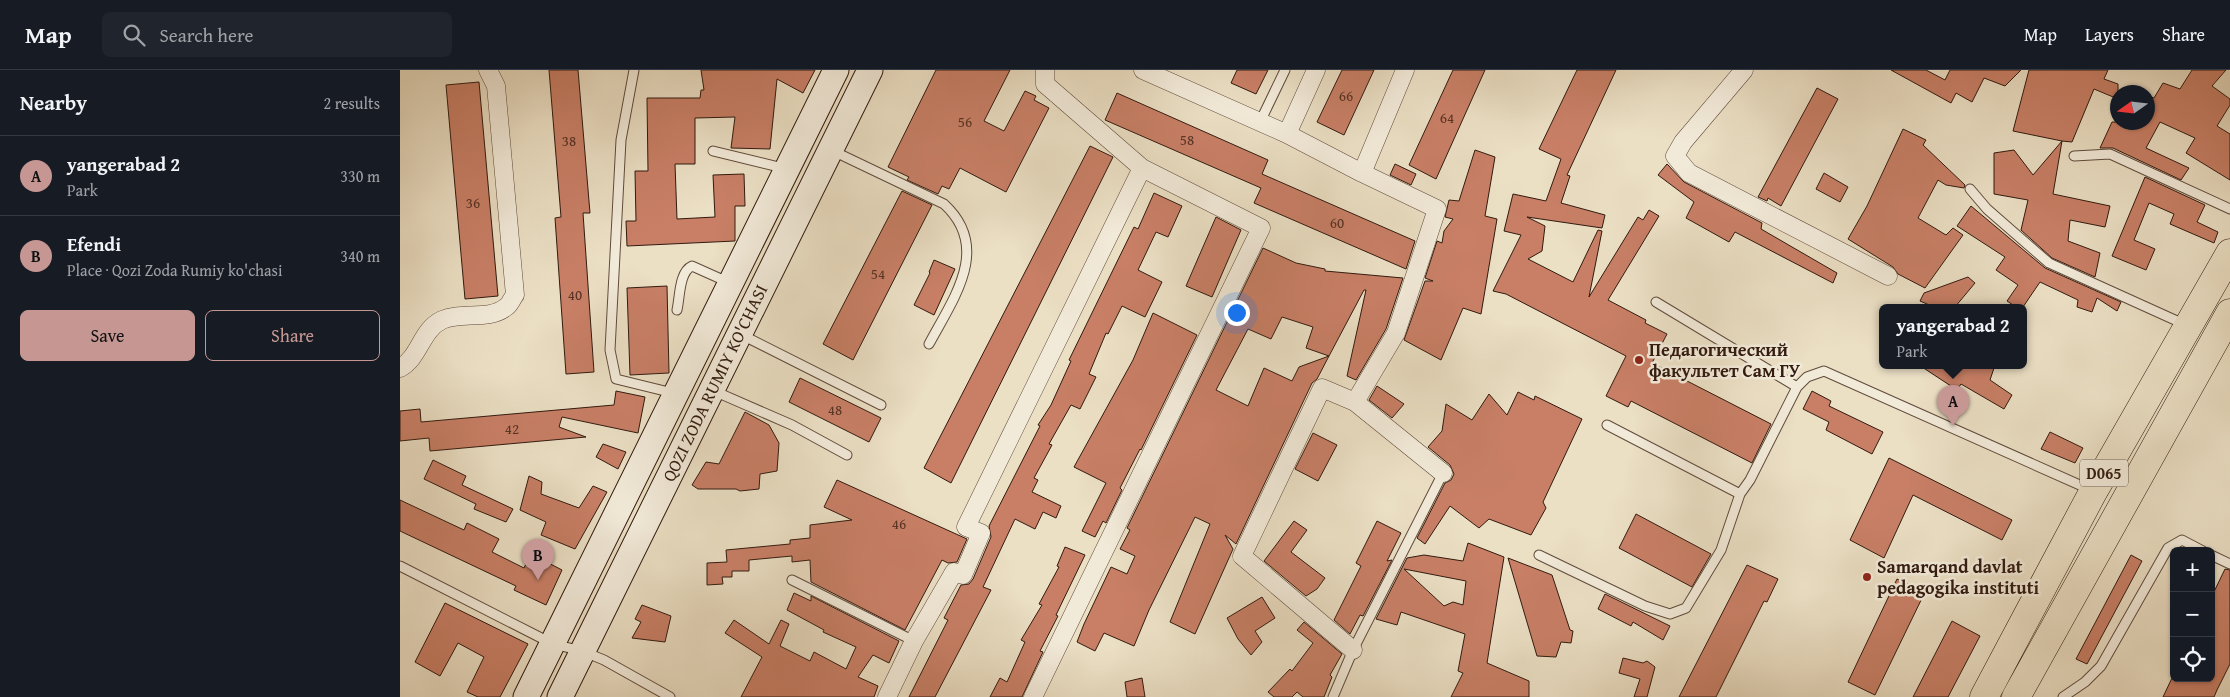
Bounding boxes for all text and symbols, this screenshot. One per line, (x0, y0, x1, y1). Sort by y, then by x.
search box (102, 12, 452, 57)
text: Map (25, 17, 72, 52)
icon: search (120, 21, 148, 49)
text: Search here (160, 21, 253, 49)
text: Map (2024, 21, 2057, 48)
text: Layers (2085, 21, 2134, 48)
text: Share (2162, 21, 2205, 48)
house number: 66 (1339, 85, 1353, 106)
north arrow (2110, 85, 2155, 130)
text: Nearby (20, 87, 87, 118)
text: 2 results (323, 91, 380, 115)
house number: 64 (1440, 107, 1454, 128)
house number: 56 (958, 111, 972, 132)
house number: 58 (1180, 129, 1194, 150)
house number: 38 (562, 130, 576, 151)
text: yangerabad 2 (67, 150, 180, 178)
text: A (31, 164, 41, 188)
text: 330 m (340, 164, 380, 188)
text: Park (67, 178, 98, 202)
house number: 36 (466, 192, 480, 213)
house number: 60 (1330, 212, 1344, 233)
text: Efendi (67, 230, 121, 258)
text: B (31, 244, 41, 268)
text: 340 m (340, 244, 380, 268)
text: Place · Qozi Zoda Rumiy ko'chasi (67, 258, 282, 282)
house number: 54 (871, 263, 885, 284)
street label: QOZI ZODA RUMIY KO'CHASI (655, 279, 774, 486)
house number: 40 (568, 284, 582, 305)
your location (1224, 300, 1250, 326)
popup (1879, 304, 2027, 369)
button: Save (20, 310, 195, 361)
button: Share (205, 310, 380, 361)
text: yangerabad 2 (1896, 311, 2010, 339)
place label: Педагогический факультет Сам ГУ (1649, 336, 1801, 384)
text: Park (1896, 339, 1927, 363)
marker: Педагогический факультет Сам ГУ (1633, 354, 1645, 366)
pin: A (1937, 385, 1969, 426)
house number: 48 (828, 399, 842, 420)
house number: 42 (505, 418, 519, 439)
road number: D065 (2080, 459, 2128, 486)
house number: 46 (892, 513, 906, 534)
pin: B (522, 539, 554, 580)
map controls (2170, 547, 2215, 682)
button: + (2170, 547, 2215, 592)
place label: Samarqand davlat pedagogika instituti (1877, 553, 2039, 601)
marker: Samarqand davlat pedagogika instituti (1861, 571, 1873, 583)
button: − (2170, 592, 2215, 637)
button: locate (2170, 637, 2215, 682)

